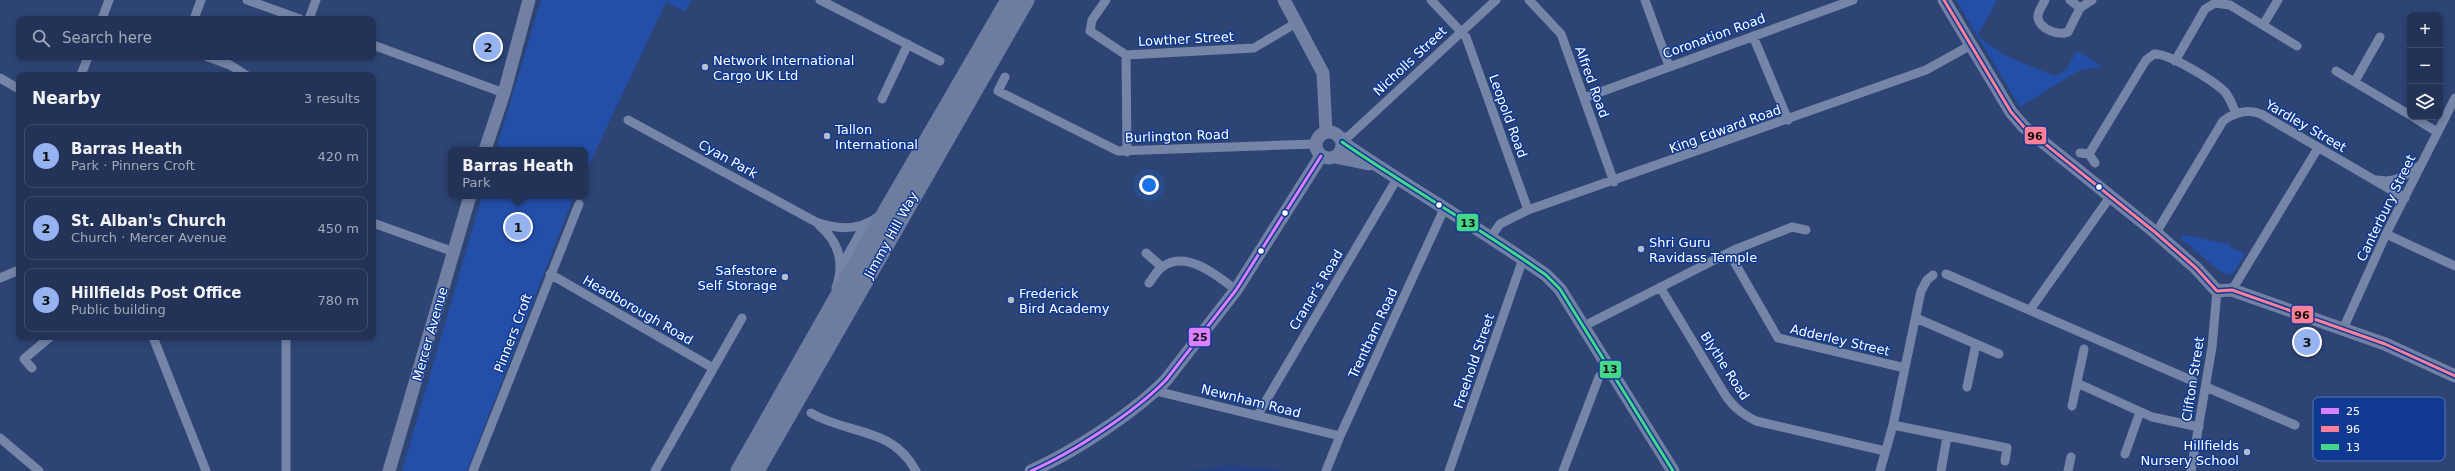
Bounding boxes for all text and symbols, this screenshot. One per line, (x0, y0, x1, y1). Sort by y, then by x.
street label: Coronation Road (1661, 10, 1767, 62)
map controls (2407, 12, 2443, 120)
button: + (2407, 12, 2443, 48)
search box (16, 16, 376, 60)
street label: Nicholls Street (1370, 23, 1450, 99)
icon: search (30, 27, 52, 49)
text: Search here (62, 29, 152, 47)
street label: Lowther Street (1138, 29, 1234, 49)
pin: 2 (475, 32, 501, 62)
street label: Alfred Road (1572, 44, 1612, 120)
button: − (2407, 48, 2443, 84)
place label: Network International Cargo UK Ltd (713, 53, 854, 83)
marker: Network International Cargo UK Ltd (700, 62, 710, 72)
street label: Leopold Road (1486, 72, 1530, 160)
button: layers (2407, 84, 2443, 120)
text: Nearby (32, 88, 101, 108)
text: 3 results (304, 91, 360, 106)
street label: Yardley Street (2262, 96, 2349, 155)
street label: King Edward Road (1667, 102, 1783, 156)
place label: Tallon International (834, 122, 918, 152)
line badge: 96 (2024, 126, 2047, 145)
street label: Burlington Road (1125, 127, 1229, 145)
text: 96 (2027, 130, 2043, 143)
marker: Tallon International (822, 131, 832, 141)
street label: Cyan Park (696, 137, 761, 182)
text: Barras Heath (71, 140, 182, 158)
popup (448, 147, 588, 199)
text: 1 (41, 149, 51, 164)
text: 420 m (317, 149, 359, 164)
street label: Canterbury Street (2354, 152, 2418, 264)
text: Barras Heath (462, 157, 574, 175)
text: Park · Pinners Croft (71, 158, 195, 173)
text: Park (462, 175, 490, 190)
your location (1139, 175, 1159, 195)
unlabelled marker (2094, 182, 2104, 192)
street label: Jimmy Hill Way (860, 189, 921, 282)
unlabelled marker (1434, 200, 1444, 210)
unlabelled marker (1280, 208, 1290, 218)
text: St. Alban's Church (71, 212, 226, 230)
pin: 1 (505, 212, 531, 242)
line badge: 13 (1456, 213, 1479, 232)
text: 13 (1460, 217, 1476, 230)
text: 2 (41, 221, 51, 236)
text: 450 m (317, 221, 359, 236)
text: Church · Mercer Avenue (71, 230, 227, 245)
place label: Shri Guru Ravidass Temple (1649, 235, 1757, 265)
marker: Shri Guru Ravidass Temple (1636, 244, 1646, 254)
unlabelled marker (1256, 246, 1266, 256)
street label: Craner's Road (1286, 247, 1346, 333)
place label: Safestore Self Storage (698, 263, 777, 293)
street label: Headborough Road (580, 272, 696, 348)
marker: Safestore Self Storage (780, 272, 790, 282)
text: Hillfields Post Office (71, 284, 241, 302)
street label: Mercer Avenue (409, 285, 451, 383)
street label: Trentham Road (1345, 285, 1401, 382)
place label: Frederick Bird Academy (1019, 286, 1110, 316)
street label: Pinners Croft (491, 291, 535, 375)
text: 3 (41, 293, 51, 308)
text: 780 m (317, 293, 359, 308)
marker: Frederick Bird Academy (1006, 295, 1016, 305)
text: Public building (71, 302, 166, 317)
line badge: 96 (2291, 305, 2314, 324)
text: 96 (2294, 309, 2310, 322)
street label: Freehold Street (1451, 312, 1497, 410)
street label: Adderley Street (1789, 321, 1891, 359)
line badge: 25 (1188, 327, 1211, 347)
pin: 3 (2294, 327, 2320, 357)
street label: Blythe Road (1697, 329, 1753, 403)
text: 25 (1192, 331, 1208, 344)
street label: Clifton Street (2179, 336, 2207, 422)
line badge: 13 (1599, 360, 1622, 379)
text: 13 (1602, 363, 1618, 376)
street label: Newnham Road (1200, 381, 1302, 421)
legend (2313, 397, 2445, 461)
text: 25 (2346, 405, 2360, 418)
text: 96 (2346, 423, 2360, 436)
place label: Hillfields Nursery School (2141, 438, 2239, 468)
text: 13 (2346, 441, 2360, 454)
marker: Hillfields Nursery School (2242, 447, 2252, 457)

